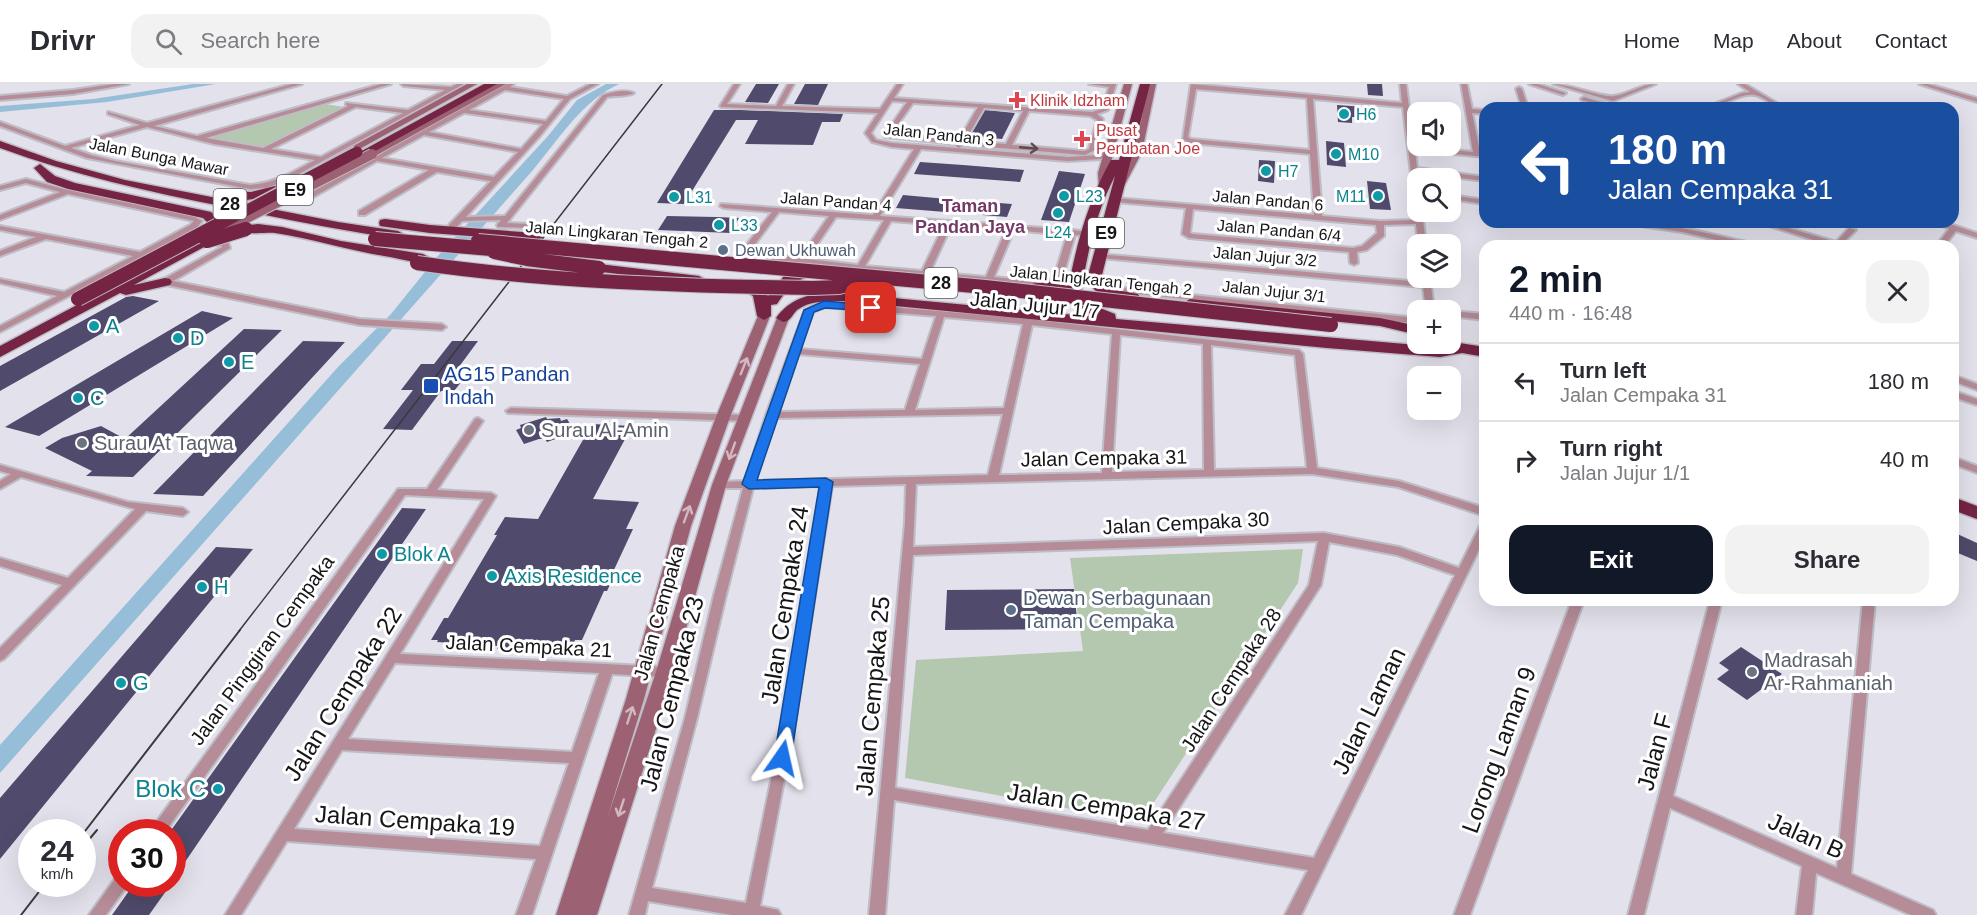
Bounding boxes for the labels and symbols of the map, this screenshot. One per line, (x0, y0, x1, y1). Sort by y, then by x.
marker: Klinik Idzham (1008, 91, 1026, 109)
place label: Klinik Idzham (1030, 92, 1125, 109)
place label: H6 (1356, 106, 1377, 123)
marker: H6 (1337, 107, 1351, 121)
street label: Jalan Pandan 3 (883, 120, 995, 149)
place label: Pusat Perubatan Joe (1096, 122, 1200, 157)
marker: Pusat Perubatan Joe (1073, 130, 1091, 148)
street label: Jalan Bunga Mawar (88, 135, 231, 178)
one-way arrow (1018, 143, 1038, 154)
place label: M10 (1348, 146, 1379, 163)
marker: M10 (1329, 147, 1343, 161)
place label: H7 (1278, 163, 1299, 180)
marker: H7 (1259, 164, 1273, 178)
road number: E9 (277, 175, 313, 205)
street label: Jalan Pandan 6 (1212, 187, 1324, 214)
place label: L23 (1076, 188, 1103, 205)
place label: M11 (1336, 188, 1366, 205)
road number: 28 (214, 189, 246, 219)
place label: L31 (686, 189, 713, 206)
street label: Jalan Pandan 4 (780, 189, 892, 214)
marker: L23 (1057, 189, 1071, 203)
marker: M11 (1371, 189, 1385, 203)
marker: L31 (667, 190, 681, 204)
district label: Taman Pandan Jaya (915, 196, 1026, 237)
marker: L24 (1051, 206, 1065, 220)
place label: L33 (731, 217, 758, 234)
street label: Jalan Pandan 6/4 (1216, 217, 1342, 244)
street label: Jalan Lingkaran Tengah 2 (525, 218, 709, 251)
marker: L33 (712, 218, 726, 232)
road number: E9 (1088, 218, 1124, 248)
place label: L24 (1045, 224, 1071, 241)
place label: Dewan Ukhuwah (735, 242, 856, 259)
marker: Dewan Ukhuwah (716, 243, 730, 257)
street label: Jalan Jujur 3/2 (1212, 243, 1318, 270)
street label: Jalan Lingkaran Tengah 2 (1009, 262, 1193, 299)
road number: 28 (924, 268, 958, 298)
street label: Jalan Jujur 3/1 (1221, 278, 1327, 305)
pin (845, 282, 896, 333)
street label: Jalan Jujur 1/7 (969, 287, 1101, 323)
place label: A (106, 315, 120, 337)
marker: A (87, 319, 101, 333)
place label: D (190, 327, 204, 349)
marker: D (171, 331, 185, 345)
place label: E (241, 351, 254, 373)
marker: E (222, 355, 236, 369)
one-way arrow (739, 357, 750, 376)
place label: AG15 Pandan Indah (444, 363, 570, 408)
marker: AG15 Pandan Indah (422, 377, 440, 395)
place label: C (90, 387, 104, 409)
marker: C (71, 391, 85, 405)
place label: Surau Al-Amin (541, 419, 669, 441)
marker: Surau Al-Amin (522, 423, 536, 437)
place label: Surau At Taqwa (94, 432, 235, 454)
marker: Surau At Taqwa (75, 436, 89, 450)
one-way arrow (725, 441, 736, 460)
street label: Jalan Cempaka 31 (1020, 446, 1188, 470)
street label: Jalan Cempaka 24 (756, 504, 813, 706)
one-way arrow (683, 505, 694, 524)
street label: Jalan Cempaka 30 (1102, 508, 1270, 538)
street label: Jalan Cempaka (629, 542, 689, 683)
place label: Blok A (394, 543, 451, 565)
marker: Blok A (375, 547, 389, 561)
street label: Jalan Pinggiran Cempaka (186, 550, 339, 749)
place label: Axis Residence (504, 565, 642, 587)
marker: Axis Residence (485, 569, 499, 583)
place label: H (214, 576, 228, 598)
marker: H (195, 580, 209, 594)
place label: Dewan Serbagunaan Taman Cempaka (1023, 587, 1211, 632)
street label: Jalan Cempaka 23 (634, 594, 709, 794)
street label: Jalan Cempaka 25 (850, 595, 895, 797)
street label: Jalan Cempaka 22 (278, 602, 407, 786)
marker: Dewan Serbagunaan Taman Cempaka (1004, 603, 1018, 617)
street label: Jalan Cempaka 28 (1176, 604, 1286, 756)
street label: Jalan Cempaka 21 (445, 631, 613, 661)
street label: Jalan Laman (1326, 643, 1411, 778)
place label: Madrasah Ar-Rahmaniah (1764, 649, 1893, 694)
street label: Lorong Laman 9 (1456, 663, 1541, 837)
marker: Madrasah Ar-Rahmaniah (1745, 665, 1759, 679)
place label: G (133, 672, 149, 694)
marker: G (114, 676, 128, 690)
one-way arrow (625, 706, 636, 725)
street label: Jalan F (1631, 710, 1678, 793)
position arrow (750, 726, 814, 790)
place label: Blok C (135, 775, 206, 802)
street label: Jalan Cempaka 27 (1005, 778, 1207, 835)
marker: Blok C (211, 782, 225, 796)
one-way arrow (615, 798, 626, 817)
street label: Jalan Cempaka 19 (314, 800, 516, 841)
street label: Jalan B (1764, 807, 1848, 864)
speed limit sign: 30 (108, 819, 186, 897)

